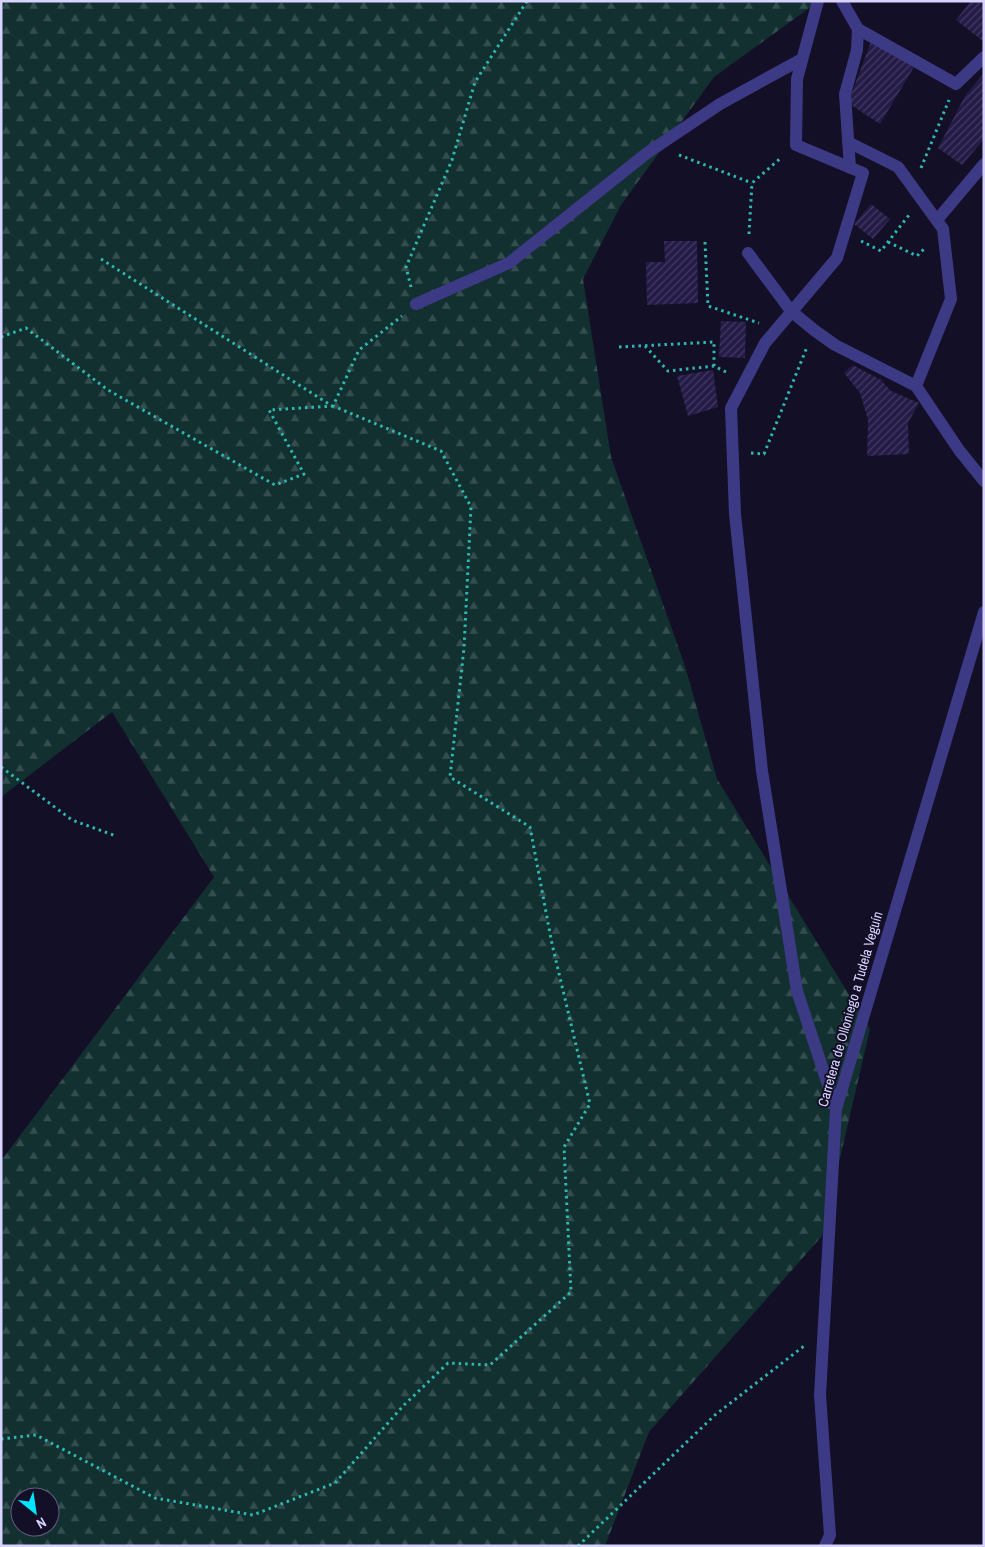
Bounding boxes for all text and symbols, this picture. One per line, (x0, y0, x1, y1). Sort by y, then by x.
street label: Carretera de Olloniego a Tudela Veguín (813, 909, 887, 1109)
north arrow (10, 1487, 60, 1537)
text: N (33, 1513, 50, 1533)

